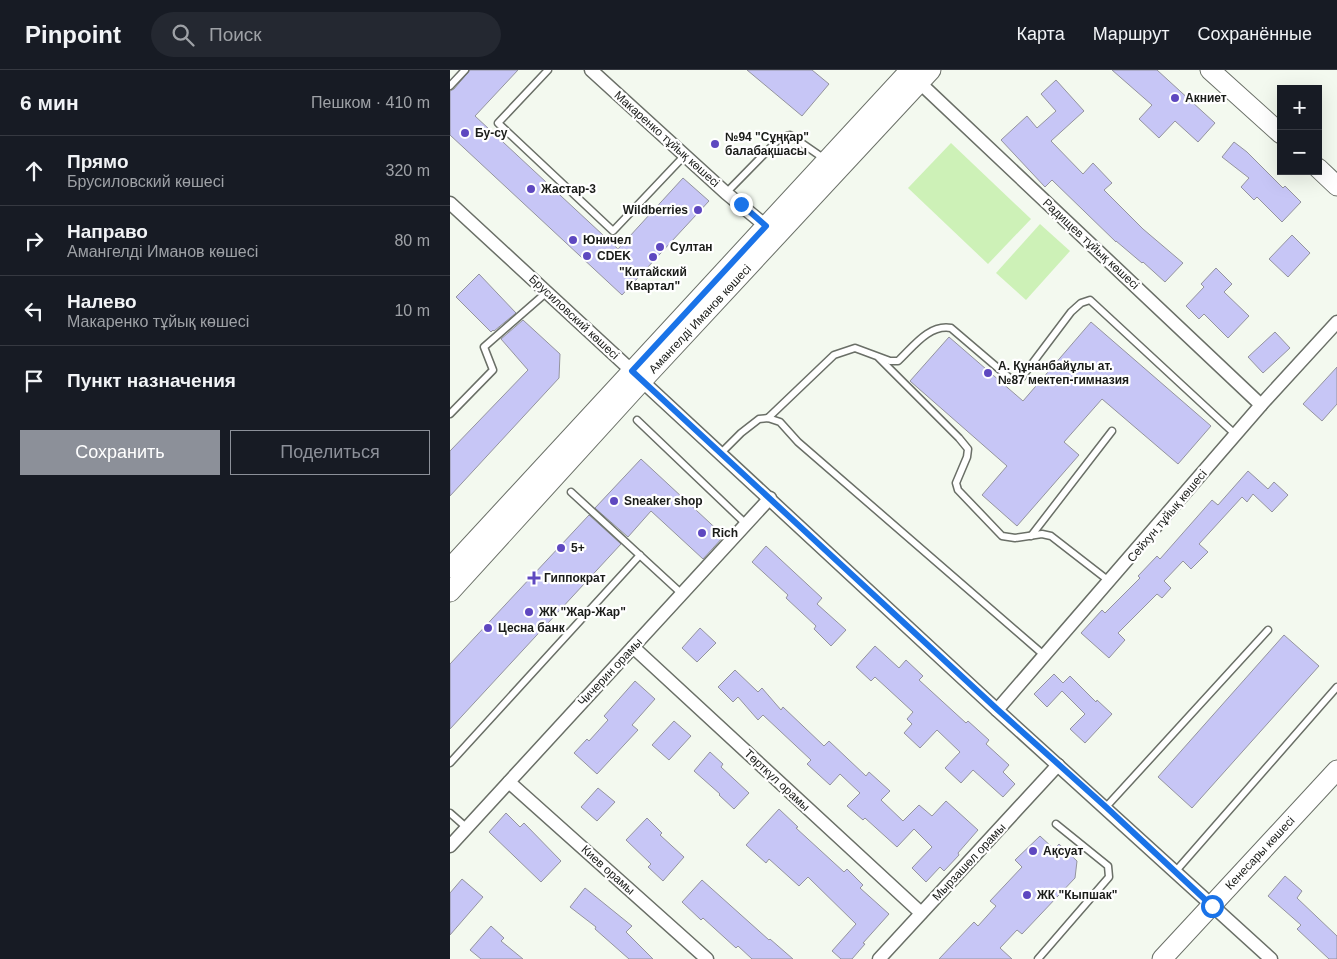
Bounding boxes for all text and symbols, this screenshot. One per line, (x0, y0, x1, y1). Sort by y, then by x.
search box (151, 12, 501, 57)
text: Pinpoint (25, 21, 121, 48)
icon: search (169, 21, 197, 49)
text: Поиск (209, 24, 262, 45)
text: Карта (1017, 24, 1065, 44)
text: Маршрут (1093, 24, 1169, 44)
text: Сохранённые (1197, 24, 1312, 44)
map controls (1277, 85, 1322, 175)
button: + (1277, 85, 1322, 130)
street label: Макаренко тұйық көшесі (612, 88, 722, 190)
text: 6 мин (20, 91, 79, 114)
place label: Акниет (1185, 91, 1227, 105)
marker: Акниет (1169, 92, 1181, 104)
text: Пешком · 410 m (311, 94, 430, 111)
place label: Бу-су (475, 126, 508, 140)
marker: Бу-су (459, 127, 471, 139)
place label: №94 "Сұңқар" балабақшасы (725, 130, 809, 158)
button: − (1277, 130, 1322, 175)
marker: №94 "Сұңқар" балабақшасы (709, 138, 721, 150)
text: Прямо (67, 151, 129, 172)
icon: ahead (20, 157, 48, 185)
text: 320 m (386, 162, 430, 179)
text: Брусиловский көшесі (67, 173, 224, 190)
place label: Жастар-3 (540, 182, 596, 196)
marker: Жастар-3 (525, 183, 537, 195)
route end (730, 193, 753, 216)
street label: Радищев тұйық көшесі (1040, 196, 1142, 292)
place label: Wildberries (623, 203, 688, 217)
marker: Wildberries (692, 204, 704, 216)
text: Направо (67, 221, 148, 242)
icon: right (20, 227, 48, 255)
text: 80 m (394, 232, 430, 249)
place label: Юничел (583, 233, 631, 247)
marker: Юничел (567, 234, 579, 246)
place label: Султан (670, 240, 713, 254)
marker: Султан (654, 241, 666, 253)
text: Амангелді Иманов көшесі (67, 243, 258, 260)
place label: CDEK (597, 249, 631, 263)
marker: CDEK (581, 250, 593, 262)
marker: "Китайский Квартал" (647, 251, 659, 263)
street label: Амангелді Иманов көшесі (646, 262, 754, 376)
place label: "Китайский Квартал" (619, 265, 687, 293)
street label: Брусиловский көшесі (526, 272, 622, 362)
text: Налево (67, 291, 137, 312)
icon: left (20, 297, 48, 325)
text: 10 m (394, 302, 430, 319)
text: Макаренко тұйық көшесі (67, 313, 249, 330)
place label: А. Құнанбайұлы ат. №87 мектеп-гимназия (998, 359, 1129, 387)
icon: arrive (20, 367, 48, 395)
marker: А. Құнанбайұлы ат. №87 мектеп-гимназия (982, 367, 994, 379)
text: Пункт назначения (67, 370, 236, 391)
button: Сохранить (20, 430, 220, 475)
button: Поделиться (230, 430, 430, 475)
street label: Сейхун тұйық көшесі (1124, 467, 1210, 565)
place label: Sneaker shop (624, 494, 703, 508)
marker: Sneaker shop (608, 495, 620, 507)
place label: Rich (712, 526, 738, 540)
marker: Rich (696, 527, 708, 539)
place label: 5+ (571, 541, 585, 555)
marker: 5+ (555, 542, 567, 554)
place label: Гиппократ (544, 571, 606, 585)
marker: Гиппократ (528, 572, 540, 584)
place label: ЖК "Жар-Жар" (538, 605, 626, 619)
marker: ЖК "Жар-Жар" (523, 606, 535, 618)
place label: Цесна банк (498, 621, 566, 635)
marker: Цесна банк (482, 622, 494, 634)
street label: Чичерин орамы (575, 635, 645, 709)
street label: Төрткүл орамы (741, 746, 813, 814)
street label: Кенесары көшесі (1222, 813, 1298, 893)
street label: Мырзашөл орамы (929, 820, 1009, 904)
street label: Киев орамы (578, 842, 638, 898)
place label: Ақсуат (1043, 844, 1084, 858)
marker: Ақсуат (1027, 845, 1039, 857)
place label: ЖК "Кыпшак" (1036, 888, 1117, 902)
marker: ЖК "Кыпшак" (1021, 889, 1033, 901)
route start (1201, 895, 1224, 918)

